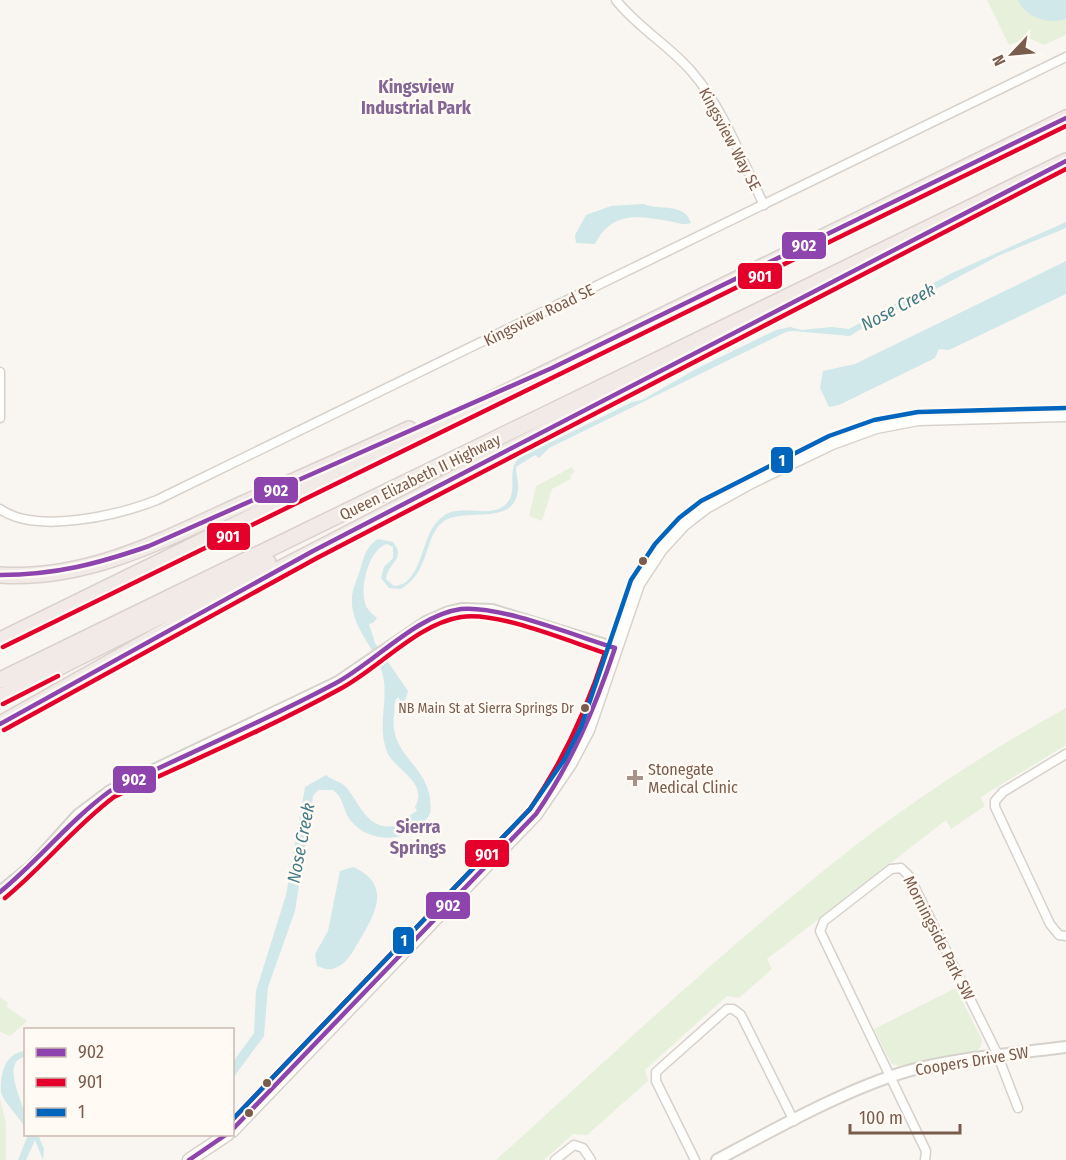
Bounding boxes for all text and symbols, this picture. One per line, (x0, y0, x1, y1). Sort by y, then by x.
north arrow (982, 24, 1042, 84)
text: N (988, 52, 1010, 69)
district label: Kingsview Industrial Park (361, 76, 472, 119)
street label: Kingsview Way SE (695, 84, 765, 194)
line badge: 902 (781, 231, 827, 260)
text: 902 (792, 236, 817, 255)
line badge: 901 (737, 262, 783, 290)
text: 901 (748, 267, 772, 286)
water label: Nose Creek (857, 278, 939, 336)
street label: Kingsview Road SE (481, 280, 597, 350)
street label: Queen Elizabeth II Highway (336, 429, 504, 524)
line badge: 1 (770, 446, 794, 474)
text: 1 (779, 451, 785, 470)
line badge: 902 (253, 476, 299, 504)
text: 902 (264, 481, 289, 500)
line badge: 901 (206, 522, 251, 551)
text: 901 (216, 527, 240, 546)
unlabelled marker (637, 555, 649, 567)
place label: NB Main St at Sierra Springs Dr (398, 700, 574, 717)
marker: NB Main St at Sierra Springs Dr (579, 702, 591, 714)
place label: Stonegate Medical Clinic (648, 760, 738, 797)
line badge: 902 (112, 765, 157, 794)
marker: Stonegate Medical Clinic (626, 769, 644, 787)
text: 902 (122, 770, 147, 789)
water label: Nose Creek (282, 801, 320, 885)
district label: Sierra Springs (390, 816, 446, 859)
line badge: 901 (464, 839, 510, 868)
text: 901 (475, 845, 499, 864)
street label: Morningside Park SW (899, 873, 979, 1003)
line badge: 902 (425, 891, 471, 920)
text: 902 (436, 896, 461, 915)
line badge: 1 (392, 926, 415, 955)
text: 1 (401, 931, 407, 950)
legend (24, 1028, 234, 1136)
text: 902 (78, 1041, 104, 1063)
street label: Coopers Drive SW (914, 1043, 1030, 1079)
text: 901 (78, 1071, 103, 1093)
unlabelled marker (261, 1077, 273, 1089)
scale bar (850, 1097, 960, 1135)
text: 1 (78, 1101, 85, 1123)
unlabelled marker (243, 1107, 255, 1119)
text: 100 m (859, 1107, 903, 1129)

